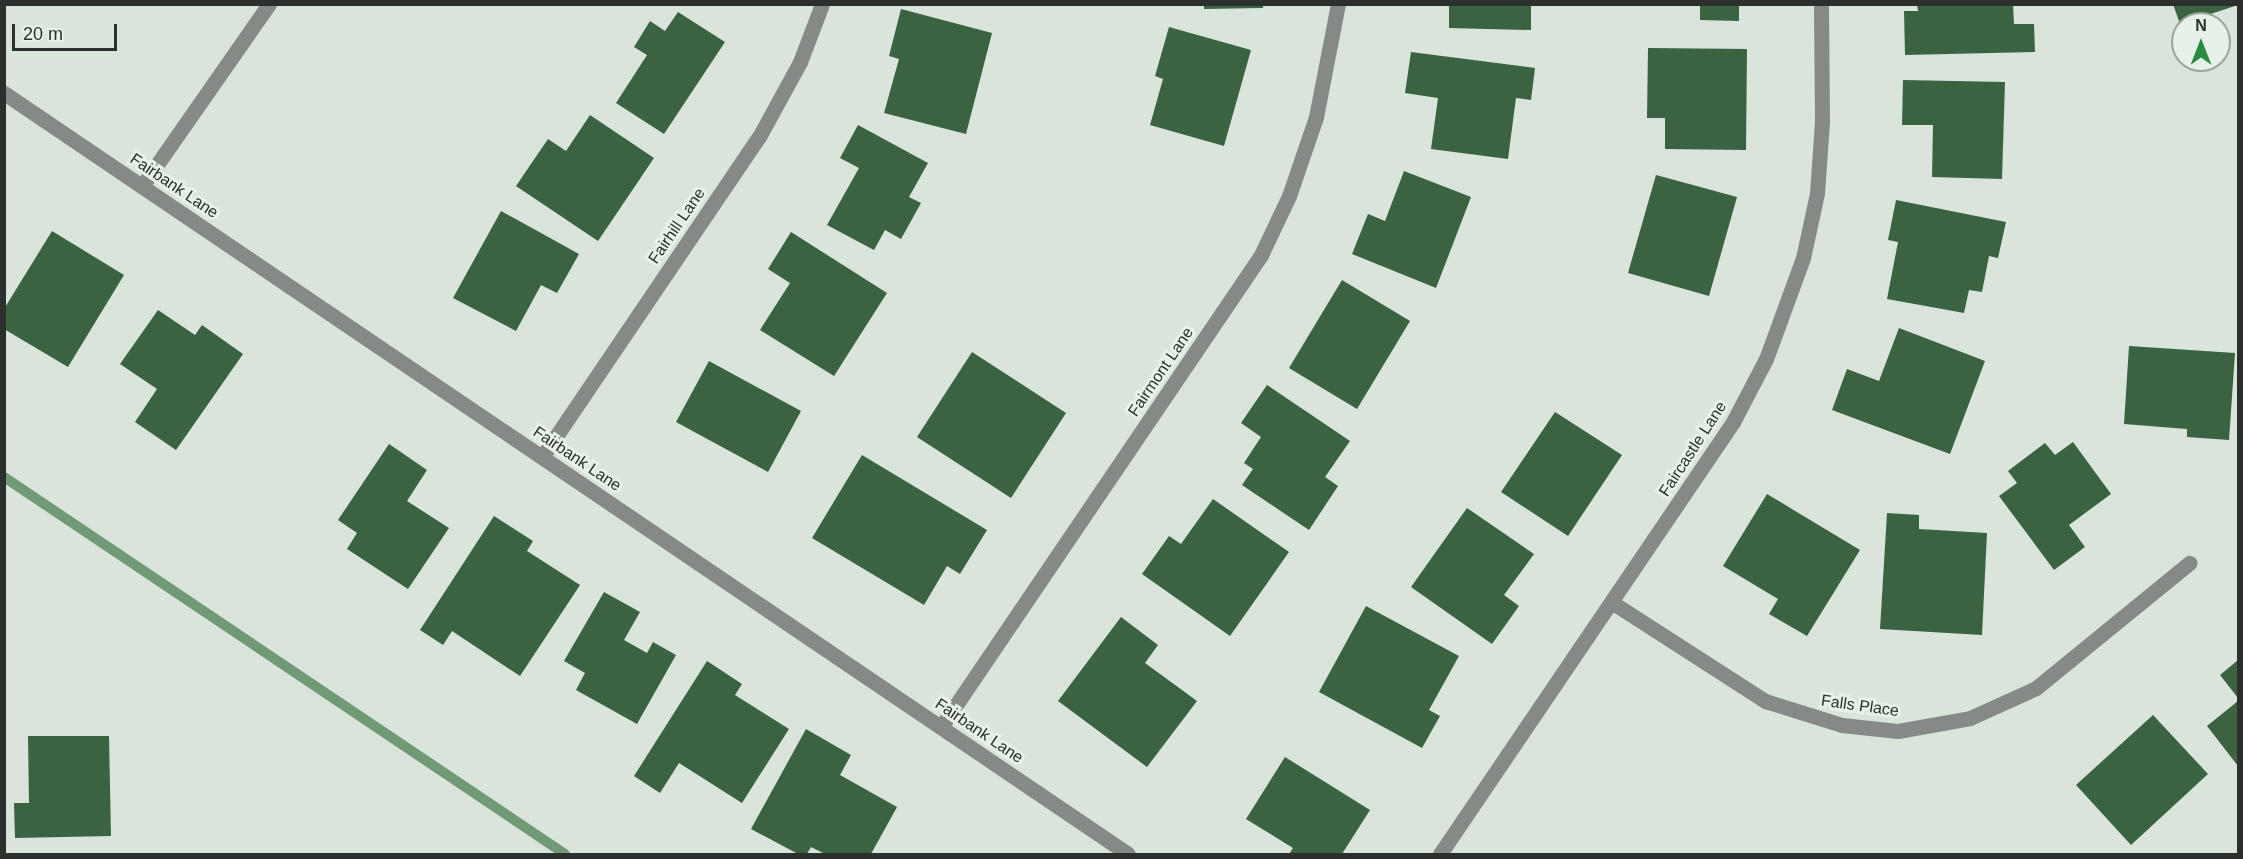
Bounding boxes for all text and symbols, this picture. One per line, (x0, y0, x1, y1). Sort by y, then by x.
scale bar (15, 12, 120, 50)
north arrow (2171, 12, 2231, 72)
text: N (2195, 17, 2207, 34)
text: 20 m (23, 24, 63, 44)
street label: Fairbank Lane (126, 149, 222, 223)
street label: Fairhill Lane (645, 185, 709, 267)
street label: Fairmont Lane (1124, 324, 1198, 420)
street label: Faircastle Lane (1655, 398, 1731, 500)
street label: Fairbank Lane (529, 422, 625, 496)
street label: Falls Place (1820, 691, 1900, 721)
street label: Fairbank Lane (931, 694, 1027, 768)

